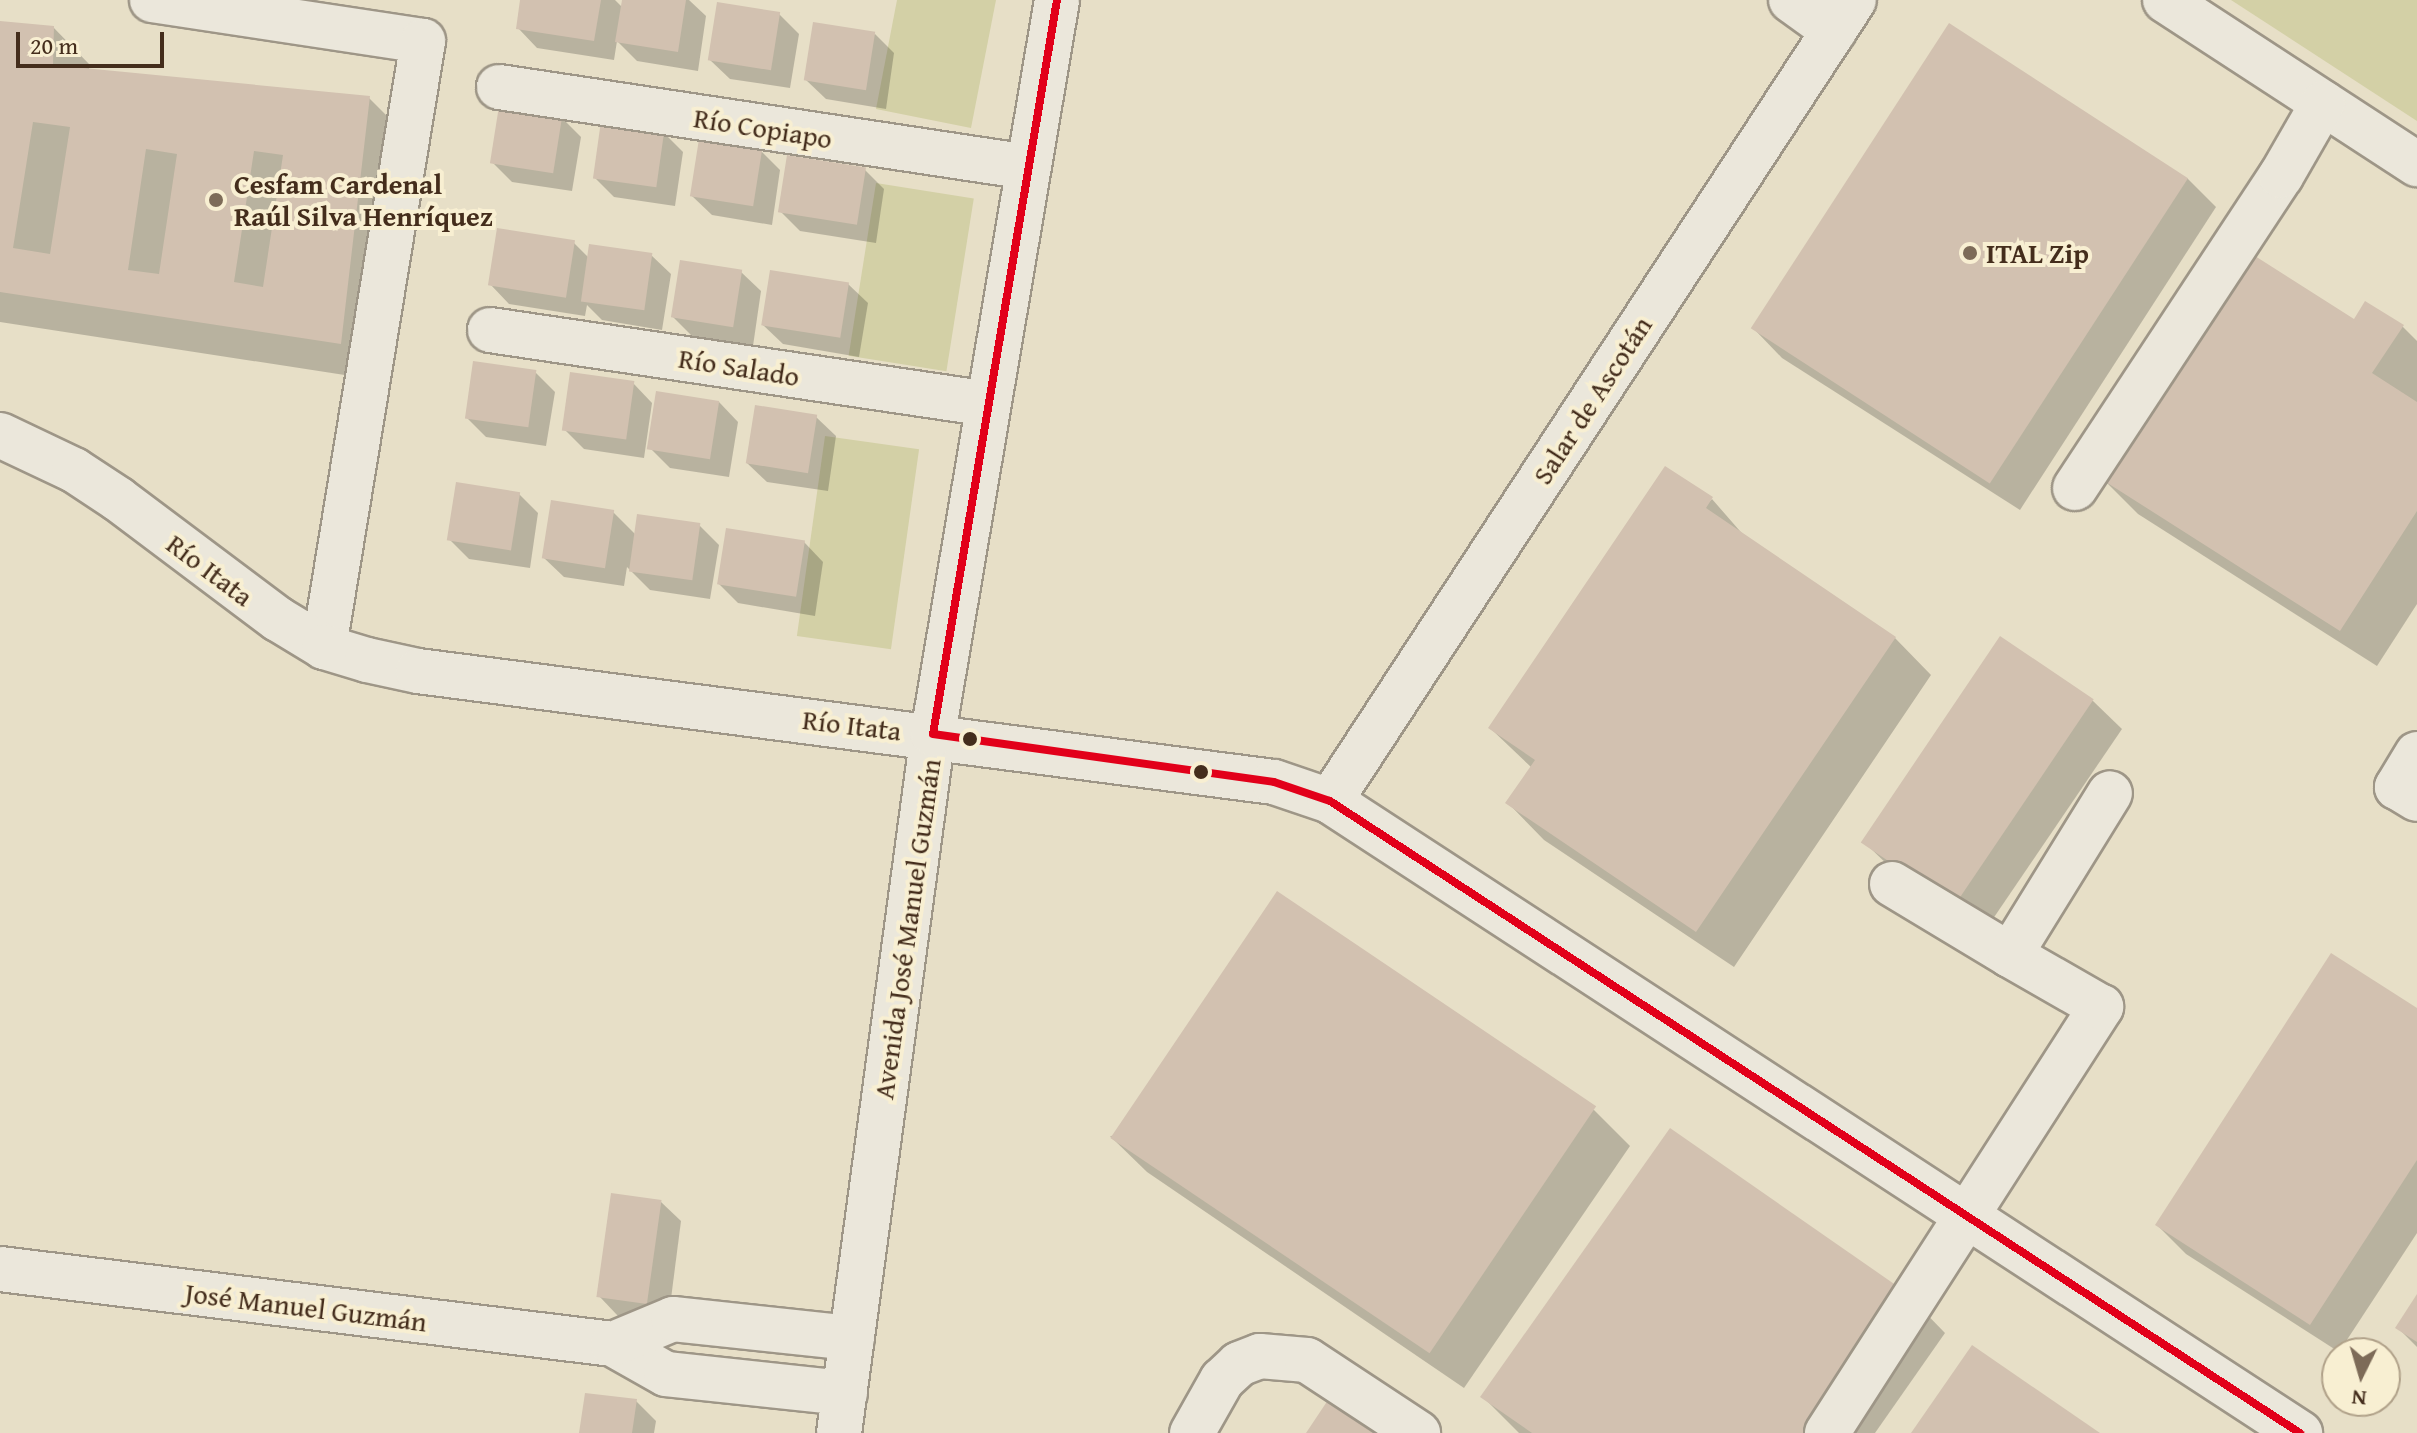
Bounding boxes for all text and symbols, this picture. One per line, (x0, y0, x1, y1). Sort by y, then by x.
scale bar (20, 16, 168, 66)
text: 20 m (30, 28, 78, 63)
street label: Río Copiapo (691, 100, 835, 156)
place label: Cesfam Cardenal Raúl Silva Henríquez (234, 167, 493, 233)
marker: Cesfam Cardenal Raúl Silva Henríquez (205, 189, 227, 211)
place label: ITAL Zip (1986, 236, 2089, 270)
marker: ITAL Zip (1961, 244, 1979, 262)
street label: Salar de Ascotán (1525, 310, 1659, 490)
street label: Río Salado (676, 341, 802, 393)
street label: Río Itata (160, 527, 260, 613)
street label: Río Itata (801, 702, 903, 748)
unlabelled marker (962, 731, 978, 747)
street label: Avenida José Manuel Guzmán (866, 757, 948, 1101)
unlabelled marker (1193, 764, 1209, 780)
street label: José Manuel Guzmán (183, 1275, 429, 1339)
north arrow (2321, 1337, 2401, 1417)
text: N (2350, 1382, 2368, 1415)

